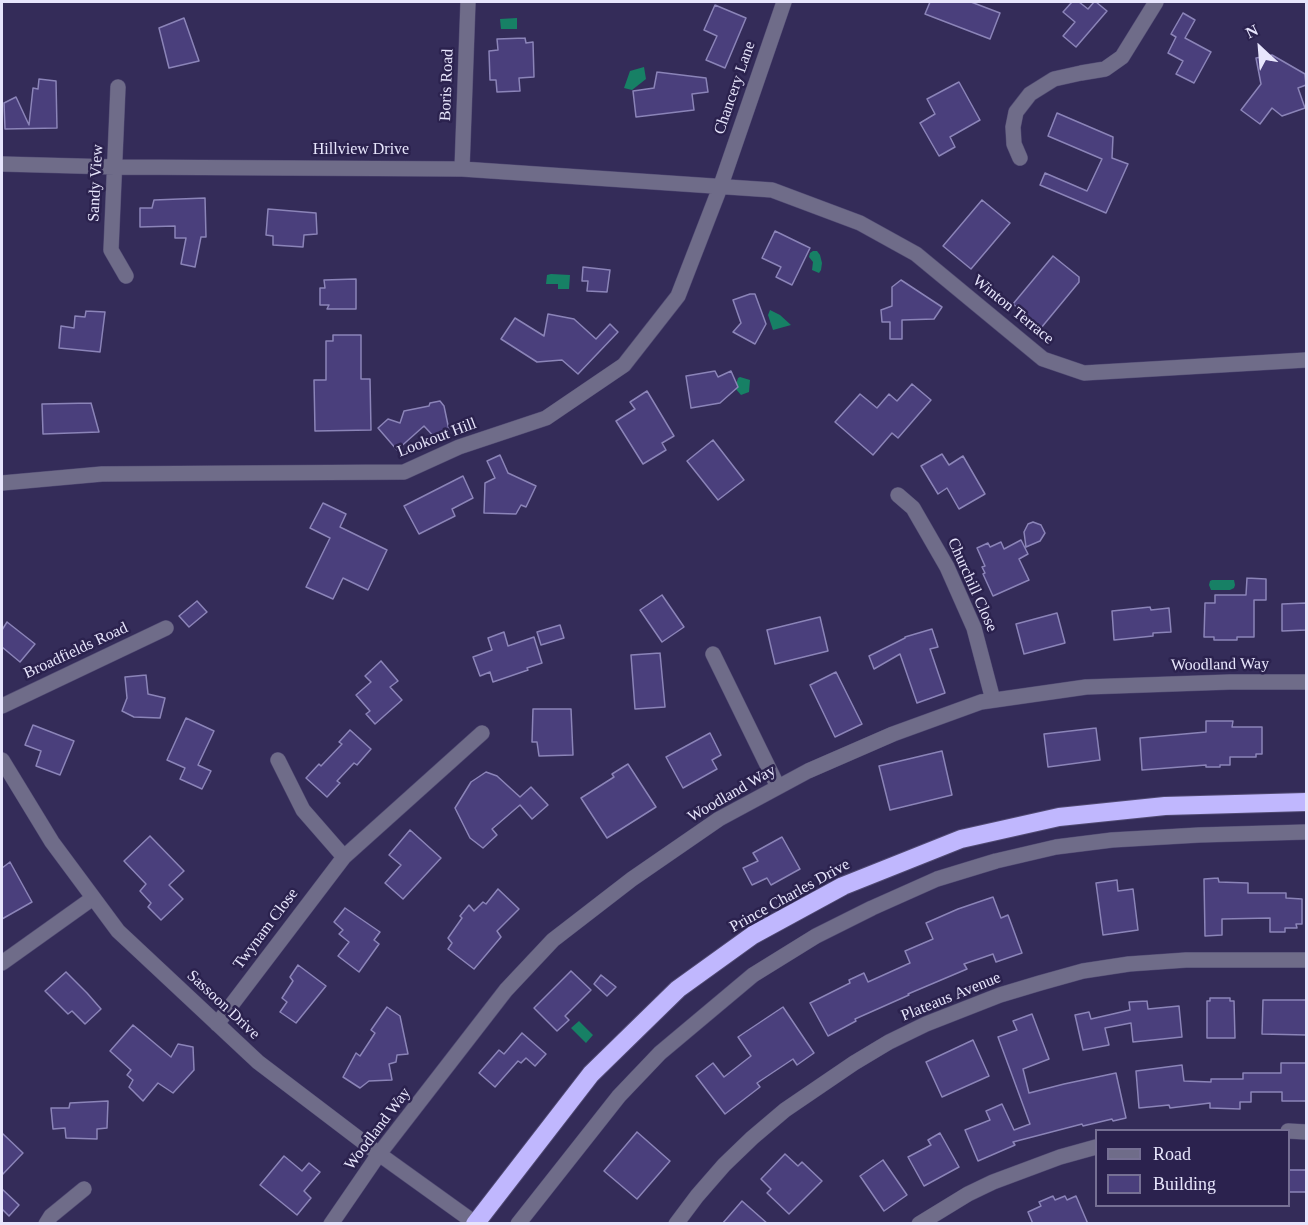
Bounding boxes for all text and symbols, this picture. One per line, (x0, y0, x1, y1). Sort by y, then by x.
north arrow (1230, 18, 1290, 78)
text: N (1243, 21, 1261, 42)
street label: Chancery Lane (710, 39, 760, 137)
street label: Boris Road (436, 48, 458, 122)
street label: Hillview Drive (313, 140, 409, 160)
street label: Sandy View (84, 144, 108, 222)
street label: Winton Terrace (968, 271, 1058, 349)
street label: Lookout Hill (395, 414, 479, 462)
street label: Churchill Close (943, 535, 1001, 635)
street label: Broadfields Road (21, 619, 131, 683)
street label: Woodland Way (1171, 655, 1269, 675)
street label: Woodland Way (685, 761, 779, 827)
street label: Prince Charles Drive (727, 855, 853, 937)
street label: Twynam Close (229, 885, 303, 973)
street label: Sassoon Drive (182, 966, 264, 1044)
street label: Plateaus Avenue (898, 968, 1004, 1026)
street label: Woodland Way (341, 1084, 415, 1174)
legend (1095, 1129, 1290, 1207)
text: Road (1153, 1144, 1191, 1164)
text: Building (1153, 1174, 1216, 1194)

